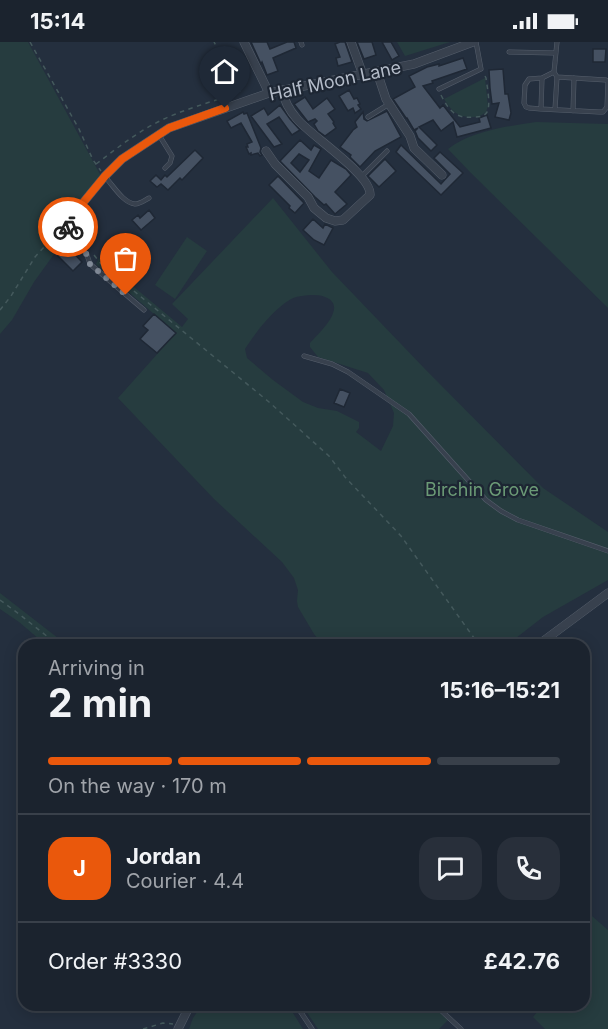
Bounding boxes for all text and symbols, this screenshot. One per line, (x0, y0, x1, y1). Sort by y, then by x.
text: 15:14 (30, 8, 85, 34)
pin (199, 46, 250, 108)
icon: home (208, 55, 241, 88)
street label: Half Moon Lane (267, 56, 403, 105)
courier (38, 197, 98, 257)
icon: bike (52, 211, 85, 244)
pin (100, 233, 151, 295)
icon: bag (109, 242, 142, 275)
park label: Birchin Grove (425, 479, 539, 500)
text: Arriving in (48, 656, 145, 680)
text: 15:16–15:21 (440, 677, 560, 703)
text: 2 min (48, 679, 152, 726)
text: On the way · 170 m (48, 774, 227, 798)
button: chat (419, 837, 482, 900)
button: phone (497, 837, 560, 900)
text: Jordan (126, 843, 201, 869)
text: J (73, 855, 86, 881)
text: Courier · 4.4 (126, 869, 244, 893)
text: Order #3330 (48, 948, 182, 974)
text: £42.76 (484, 948, 560, 974)

